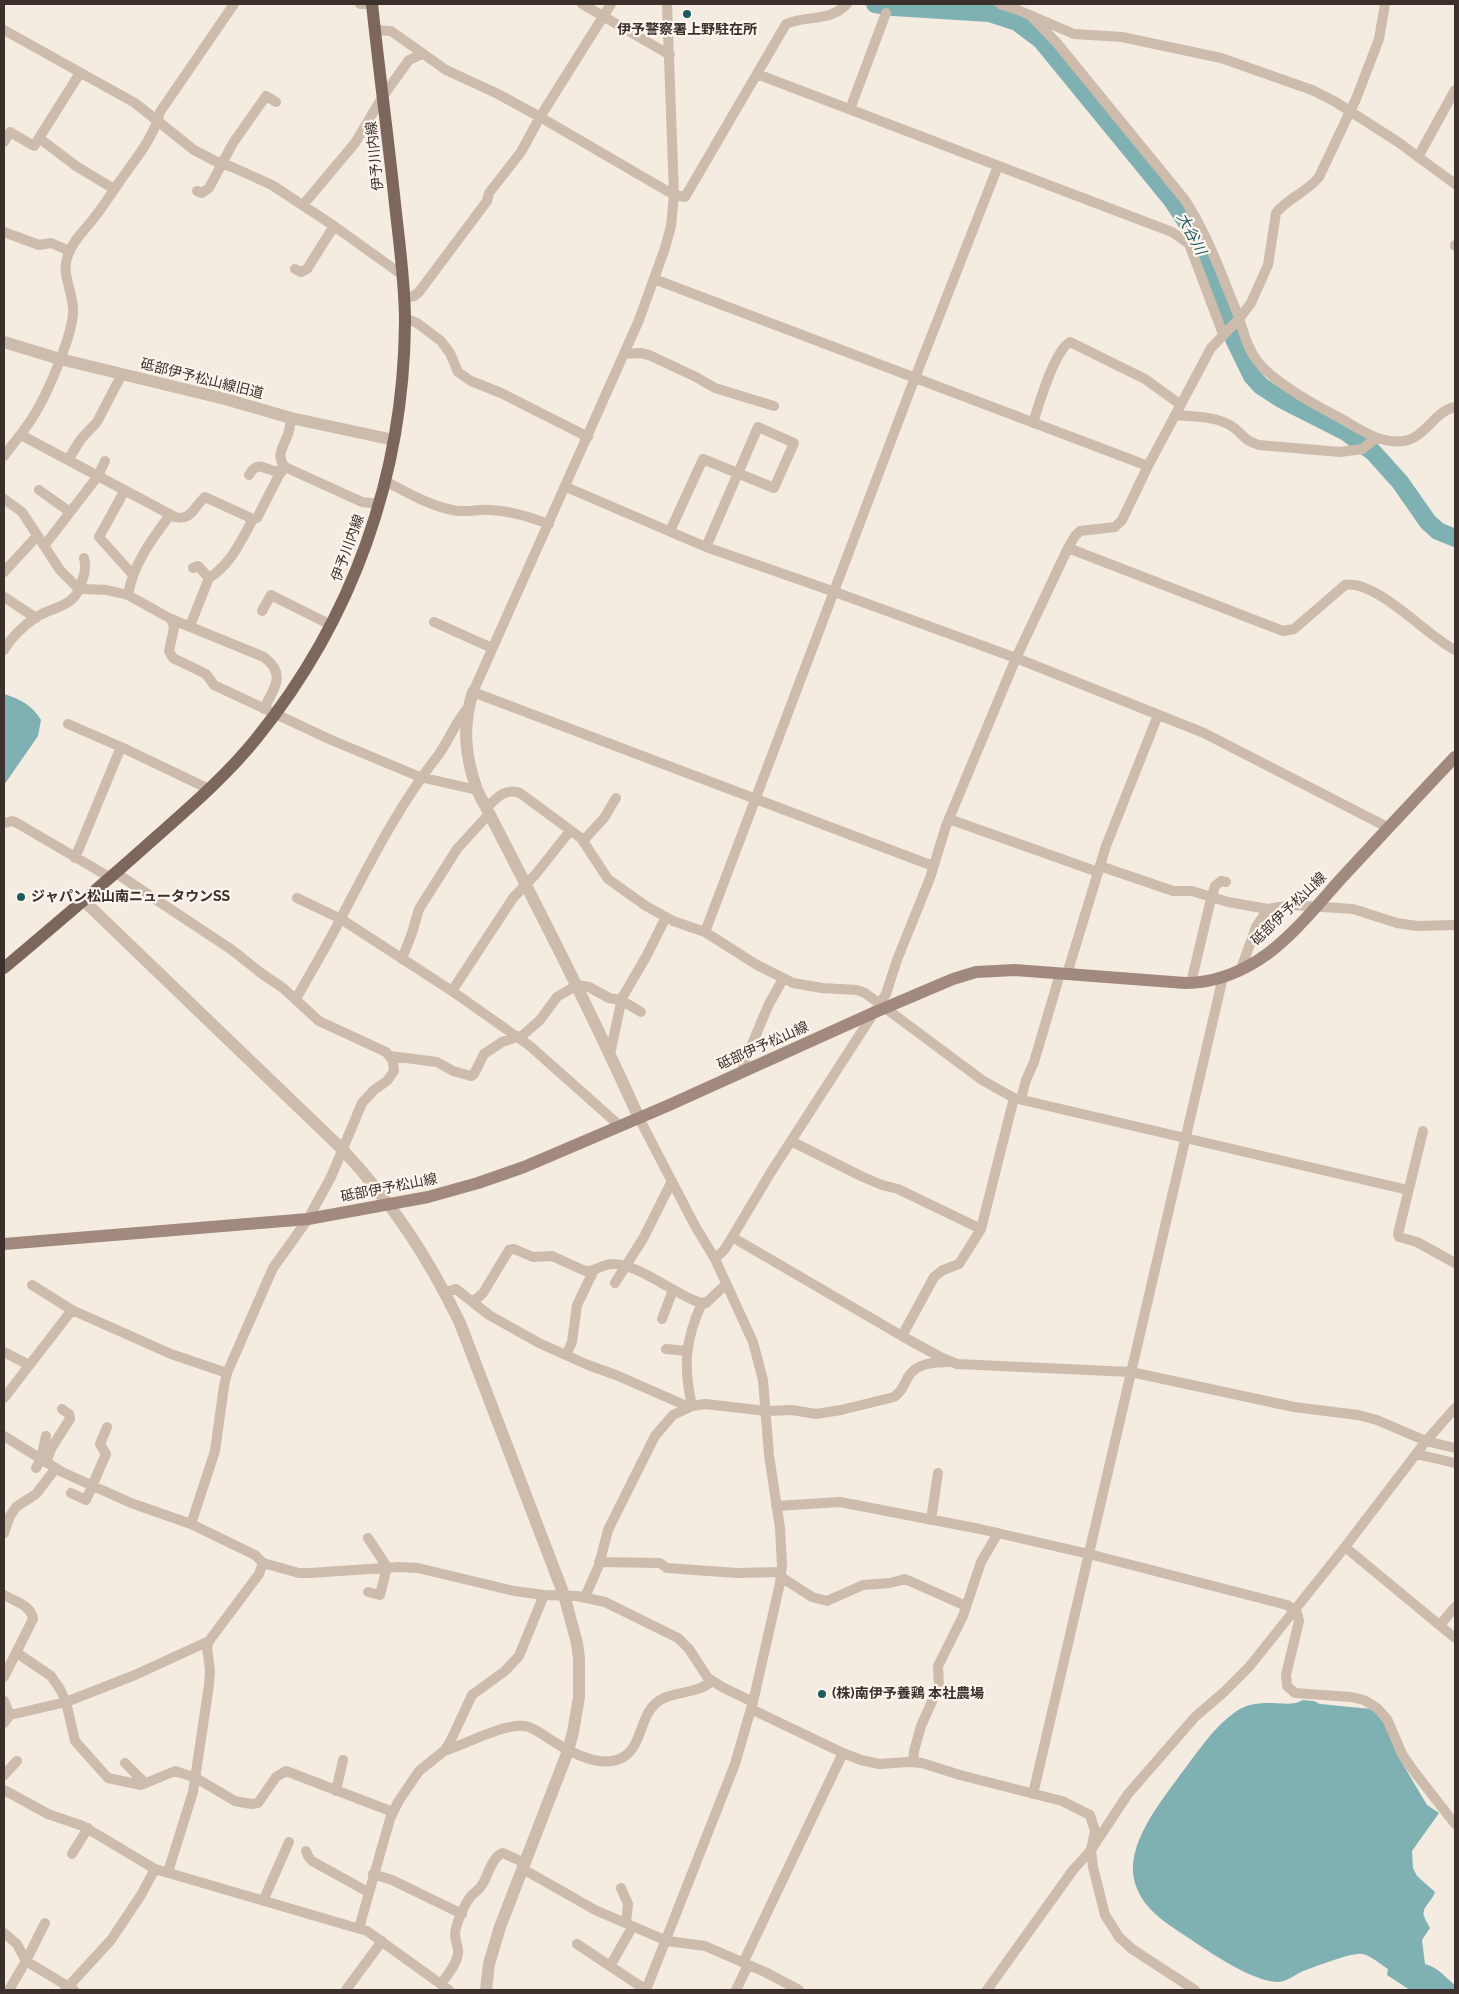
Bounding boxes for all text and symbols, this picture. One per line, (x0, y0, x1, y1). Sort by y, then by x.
marker: 伊予警察署上野駐在所 (681, 8, 693, 20)
place label: 伊予警察署上野駐在所 (617, 22, 757, 38)
street label: 伊予川内線 (363, 120, 387, 192)
water label: 大谷川 (1172, 210, 1210, 258)
street label: 砥部伊予松山線旧道 (139, 356, 265, 402)
street label: 伊予川内線 (328, 512, 368, 584)
street label: 砥部伊予松山線 (1248, 869, 1330, 949)
place label: ジャパン松山南ニュータウンSS (31, 889, 230, 905)
marker: ジャパン松山南ニュータウンSS (15, 891, 27, 903)
street label: 砥部伊予松山線 (715, 1018, 811, 1074)
street label: 砥部伊予松山線 (339, 1170, 439, 1206)
place label: (株)南伊予養鶏 本社農場 (832, 1686, 984, 1702)
marker: (株)南伊予養鶏 本社農場 (816, 1688, 828, 1700)

